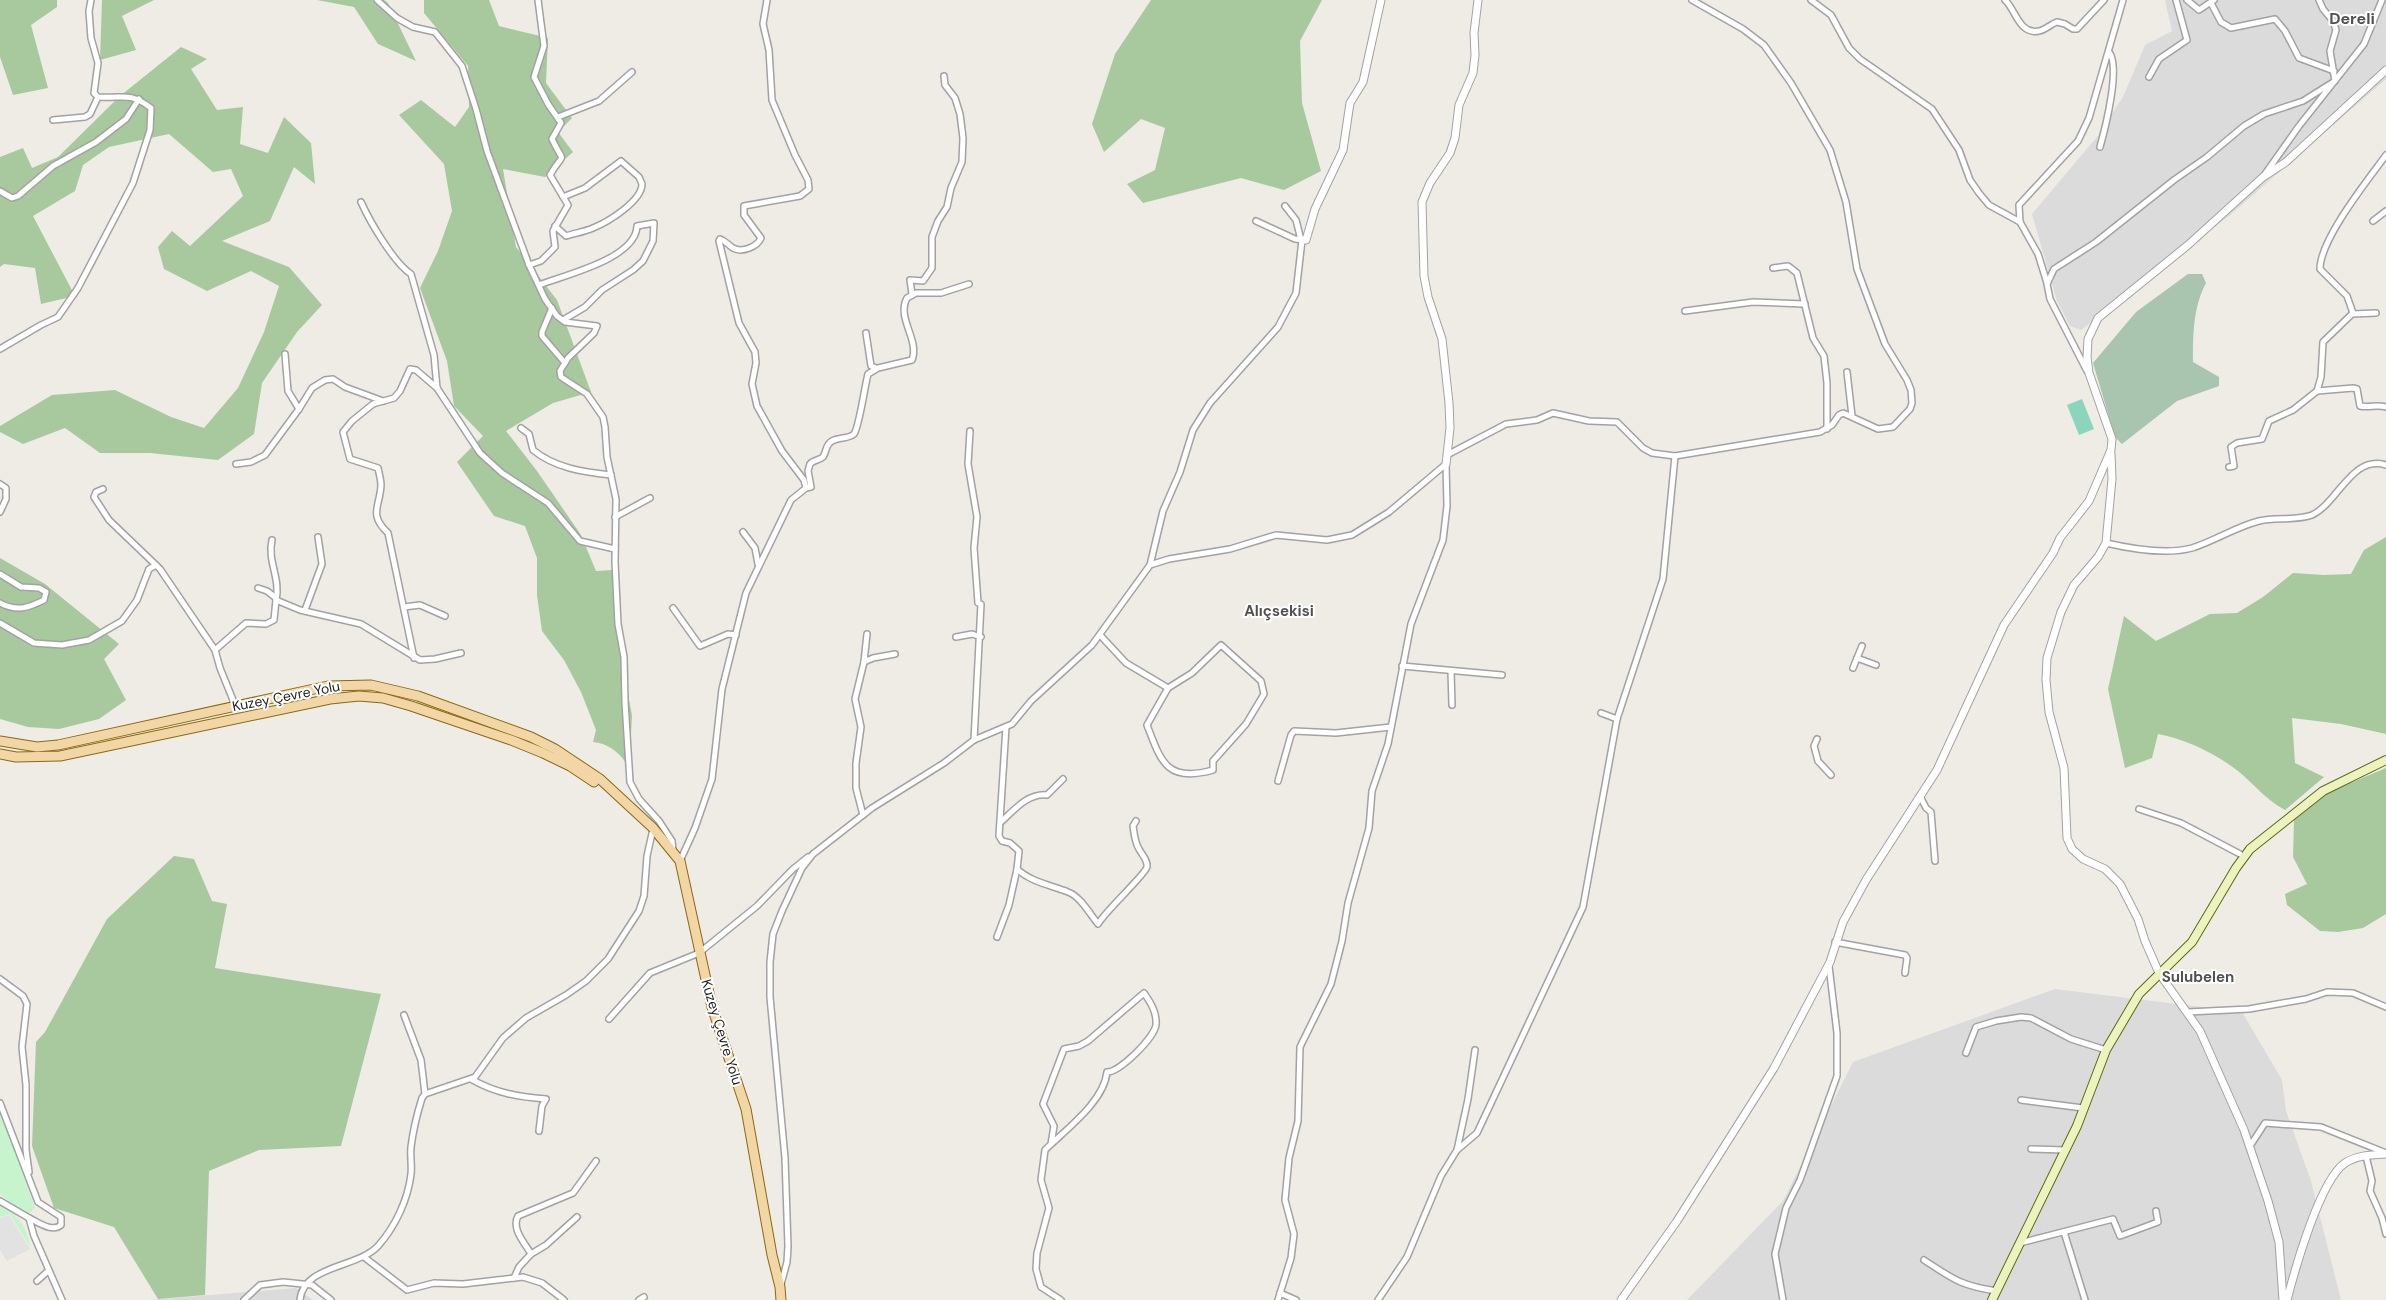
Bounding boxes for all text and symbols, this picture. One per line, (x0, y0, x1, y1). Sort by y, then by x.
district label: Dereli (2329, 8, 2375, 29)
district label: Alıçsekisi (1244, 601, 1314, 621)
street label: Kuzey Çevre Yolu (231, 677, 341, 715)
district label: Sulubelen (2162, 967, 2234, 987)
street label: Kuzey Çevre Yolu (697, 977, 747, 1087)

